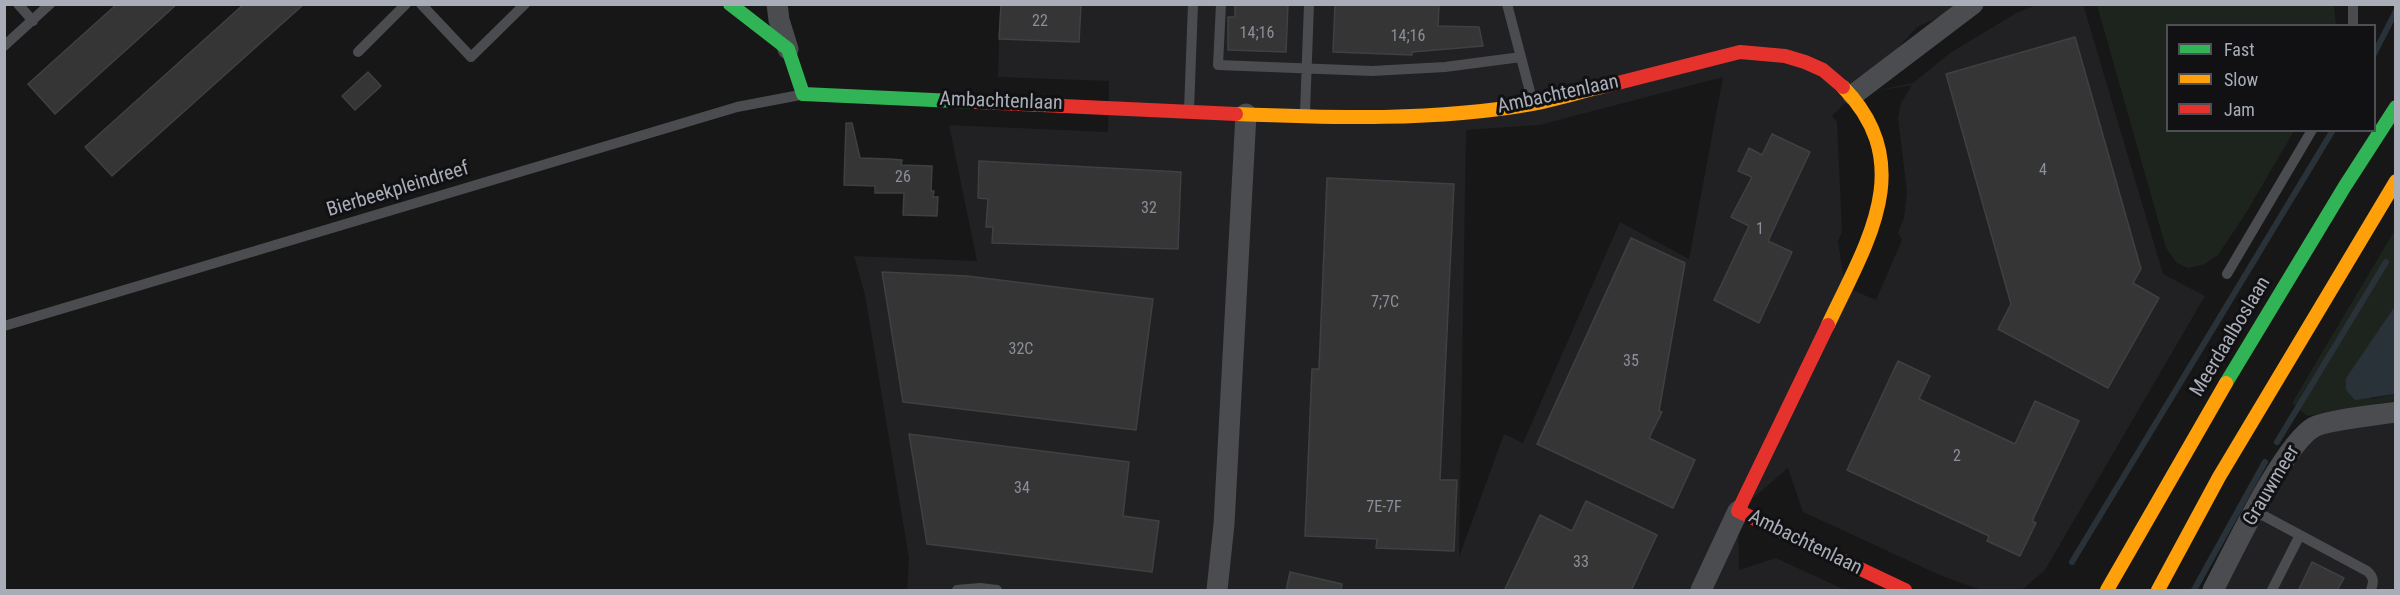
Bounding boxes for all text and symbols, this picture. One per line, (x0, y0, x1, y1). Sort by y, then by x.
house number: 22 (1032, 12, 1048, 32)
house number: 14;16 (1240, 24, 1274, 44)
legend (2166, 24, 2376, 132)
house number: 14;16 (1391, 27, 1425, 47)
text: Fast (2224, 39, 2255, 60)
text: Slow (2224, 69, 2258, 90)
street label: Ambachtenlaan (1495, 70, 1621, 120)
street label: Ambachtenlaan (939, 88, 1063, 116)
text: Jam (2224, 99, 2255, 120)
street label: Bierbeekpleindreef (324, 157, 472, 223)
house number: 4 (2039, 161, 2047, 181)
house number: 26 (895, 168, 911, 188)
house number: 32 (1141, 199, 1157, 219)
house number: 1 (1756, 220, 1764, 240)
street label: Meerdaalboslaan (2186, 273, 2276, 401)
house number: 7;7C (1371, 293, 1399, 313)
house number: 32C (1009, 340, 1033, 360)
house number: 35 (1623, 352, 1639, 372)
street label: Grauwmeer (2239, 441, 2305, 531)
house number: 2 (1953, 447, 1961, 467)
house number: 34 (1014, 479, 1030, 499)
house number: 7E-7F (1366, 498, 1402, 518)
street label: Ambachtenlaan (1744, 505, 1866, 581)
house number: 33 (1573, 553, 1589, 573)

